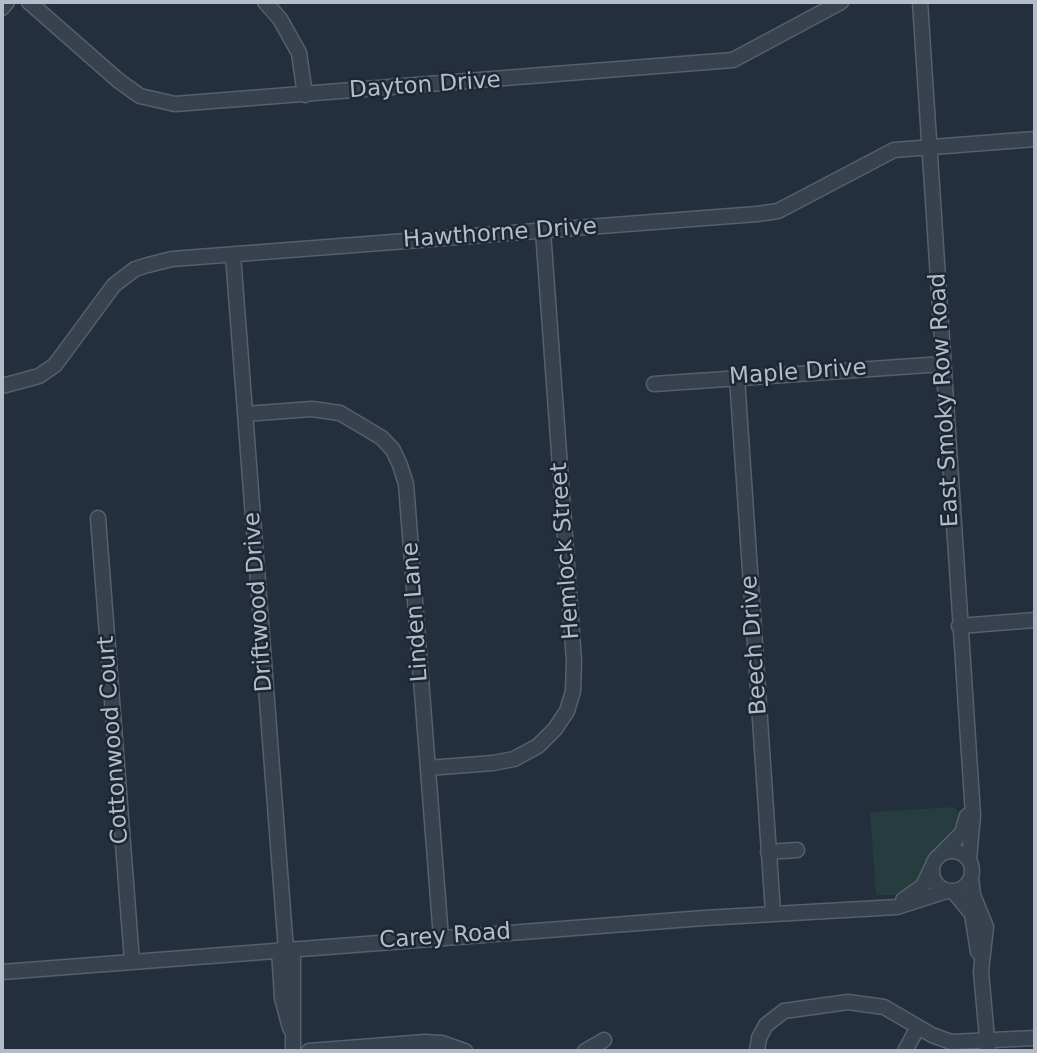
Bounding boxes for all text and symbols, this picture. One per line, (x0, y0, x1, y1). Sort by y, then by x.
street label: Dayton Drive (348, 67, 502, 105)
street label: Hawthorne Drive (402, 213, 598, 255)
street label: East Smoky Row Road (925, 272, 965, 528)
street label: Maple Drive (728, 354, 868, 392)
street label: Hemlock Street (546, 462, 586, 640)
street label: Driftwood Drive (239, 511, 279, 693)
street label: Linden Lane (397, 541, 435, 683)
street label: Beech Drive (736, 574, 774, 716)
street label: Cottonwood Court (93, 635, 135, 845)
street label: Carey Road (378, 919, 512, 955)

